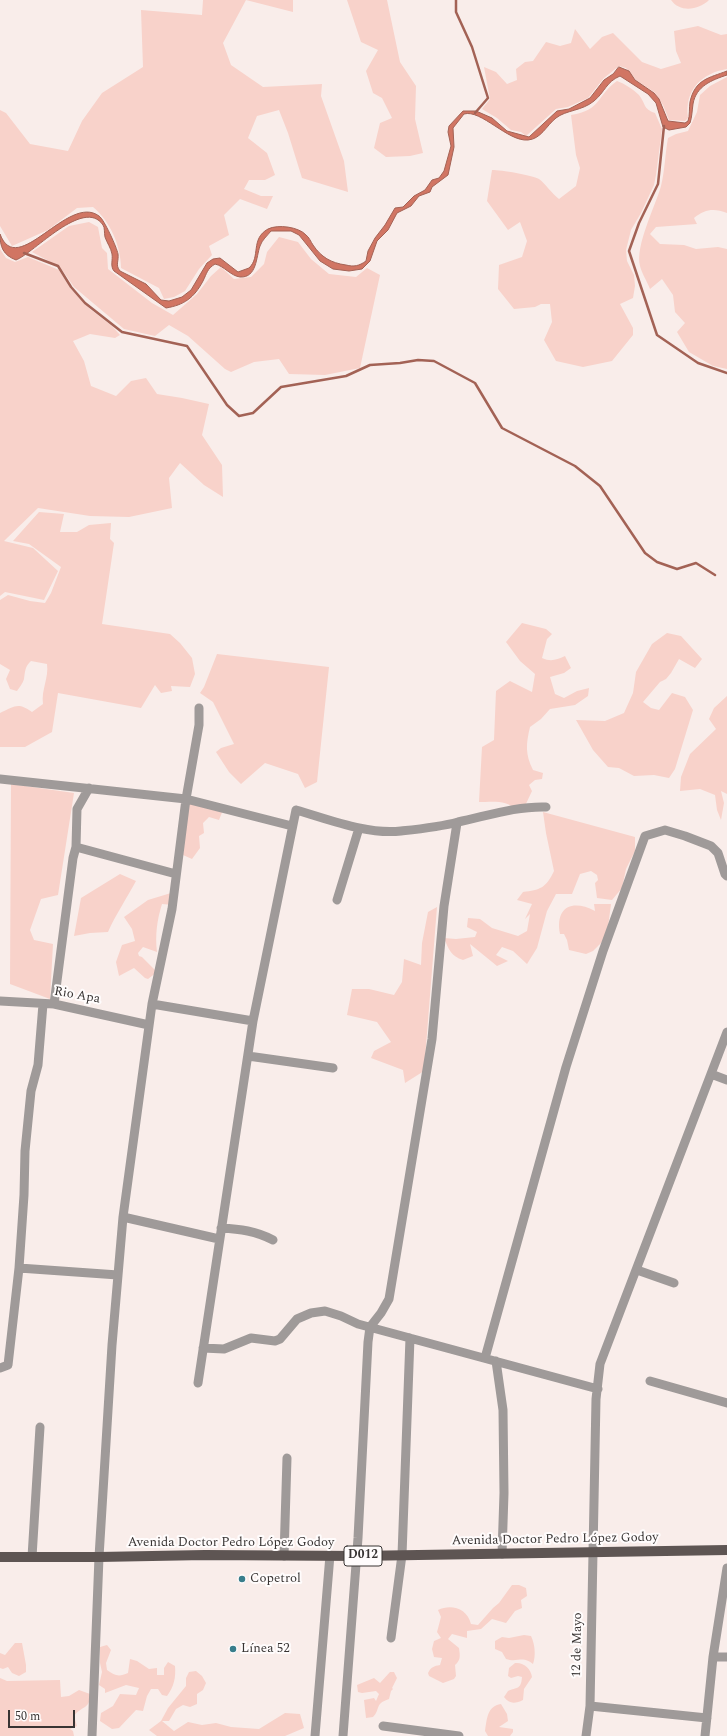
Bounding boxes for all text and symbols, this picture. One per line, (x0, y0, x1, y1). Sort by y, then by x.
street label: Rio Apa (53, 984, 101, 1008)
street label: Avenida Doctor Pedro López Godoy (452, 1530, 658, 1550)
street label: Avenida Doctor Pedro López Godoy (128, 1535, 334, 1551)
road number: D012 (344, 1546, 382, 1566)
place label: Copetrol (250, 1571, 301, 1587)
marker: Copetrol (237, 1574, 247, 1584)
street label: 12 de Mayo (570, 1612, 586, 1678)
place label: Línea 52 (241, 1641, 290, 1657)
marker: Línea 52 (228, 1644, 238, 1654)
scale bar (10, 1702, 77, 1728)
text: 50 m (15, 1707, 40, 1726)

